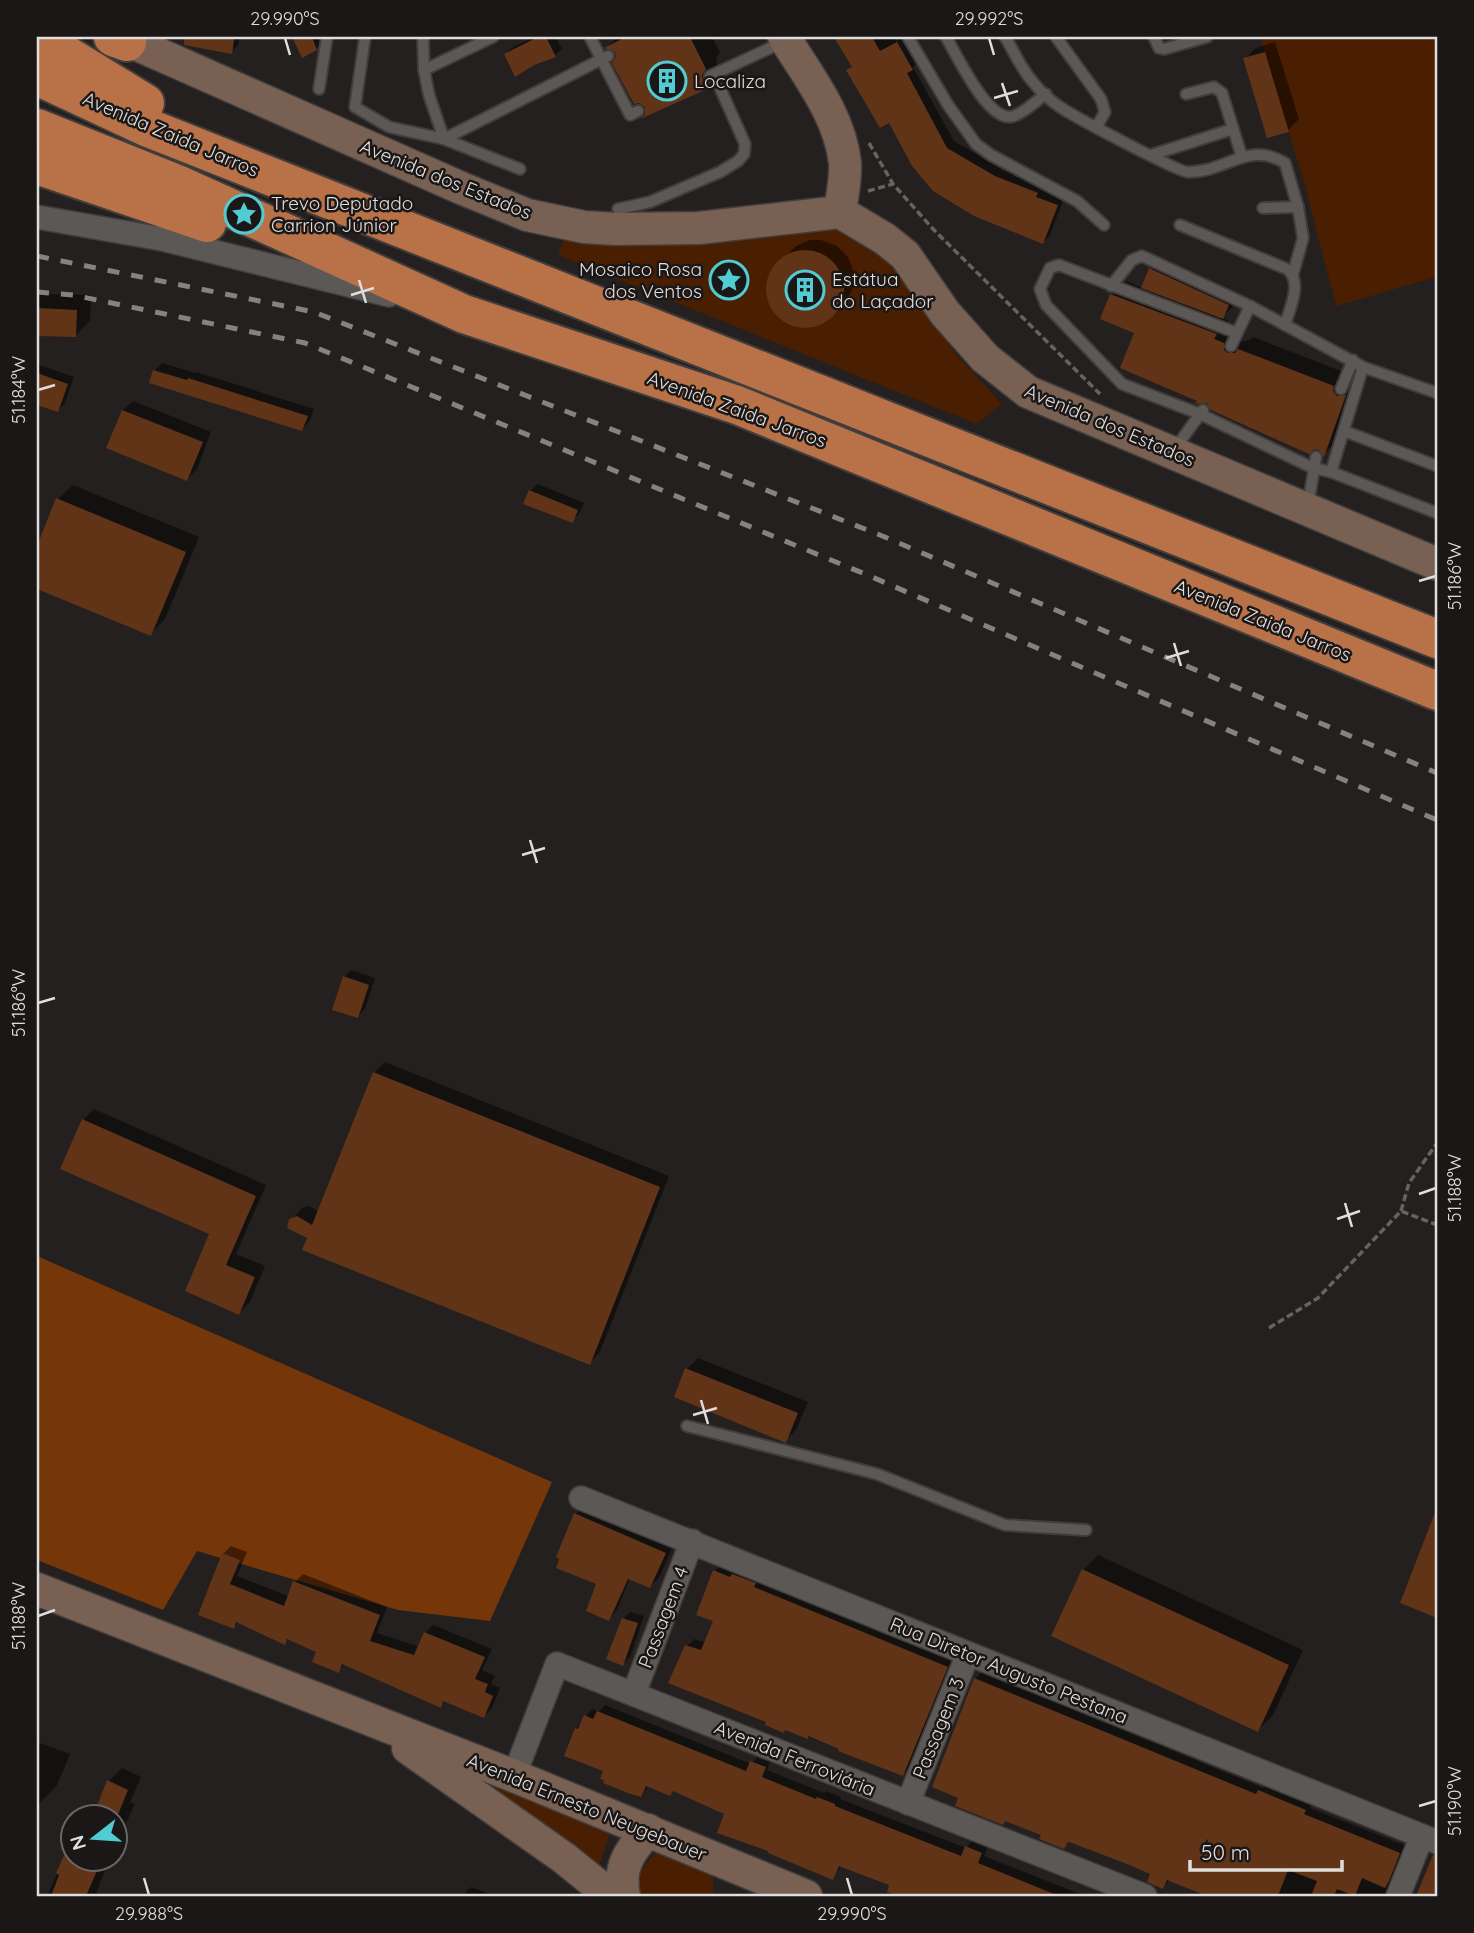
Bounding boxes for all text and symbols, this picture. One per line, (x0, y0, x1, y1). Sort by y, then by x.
text: 29.990°S (250, 7, 320, 30)
text: 29.992°S (955, 7, 1023, 30)
building icon: Localiza (646, 60, 688, 102)
place label: Localiza (694, 69, 766, 93)
street label: Avenida Zaida Jarros (79, 86, 263, 182)
street label: Avenida dos Estados (357, 134, 535, 224)
place label: Trevo Deputado Carrion Júnior (271, 191, 413, 237)
place icon: Trevo Deputado Carrion Júnior (223, 193, 265, 235)
place label: Mosaico Rosa dos Ventos (579, 257, 702, 303)
place icon: Mosaico Rosa dos Ventos (708, 259, 750, 301)
place label: Estátua do Laçador (832, 267, 934, 313)
building icon: Estátua do Laçador (784, 269, 826, 311)
text: 51.184°W (7, 356, 30, 424)
street label: Avenida Zaida Jarros (644, 365, 830, 453)
street label: Avenida dos Estados (1021, 378, 1199, 472)
text: 51.186°W (1443, 542, 1466, 610)
street label: Avenida Zaida Jarros (1171, 574, 1355, 667)
text: 51.186°W (7, 969, 30, 1037)
text: 51.188°W (1443, 1154, 1466, 1222)
street label: Passagem 4 (633, 1563, 693, 1671)
text: 51.188°W (7, 1582, 30, 1650)
street label: Rua Diretor Augusto Pestana (887, 1611, 1131, 1729)
street label: Passagem 3 (907, 1674, 969, 1782)
street label: Avenida Ferroviária (711, 1715, 879, 1801)
street label: Avenida Ernesto Neugebauer (464, 1748, 711, 1866)
text: 51.190°W (1443, 1766, 1466, 1836)
north arrow (60, 1804, 130, 1874)
scale bar (1190, 1828, 1343, 1872)
text: N (64, 1833, 91, 1853)
text: 50 m (1201, 1839, 1250, 1865)
text: 29.988°S (115, 1902, 183, 1925)
text: 29.990°S (817, 1902, 887, 1925)

